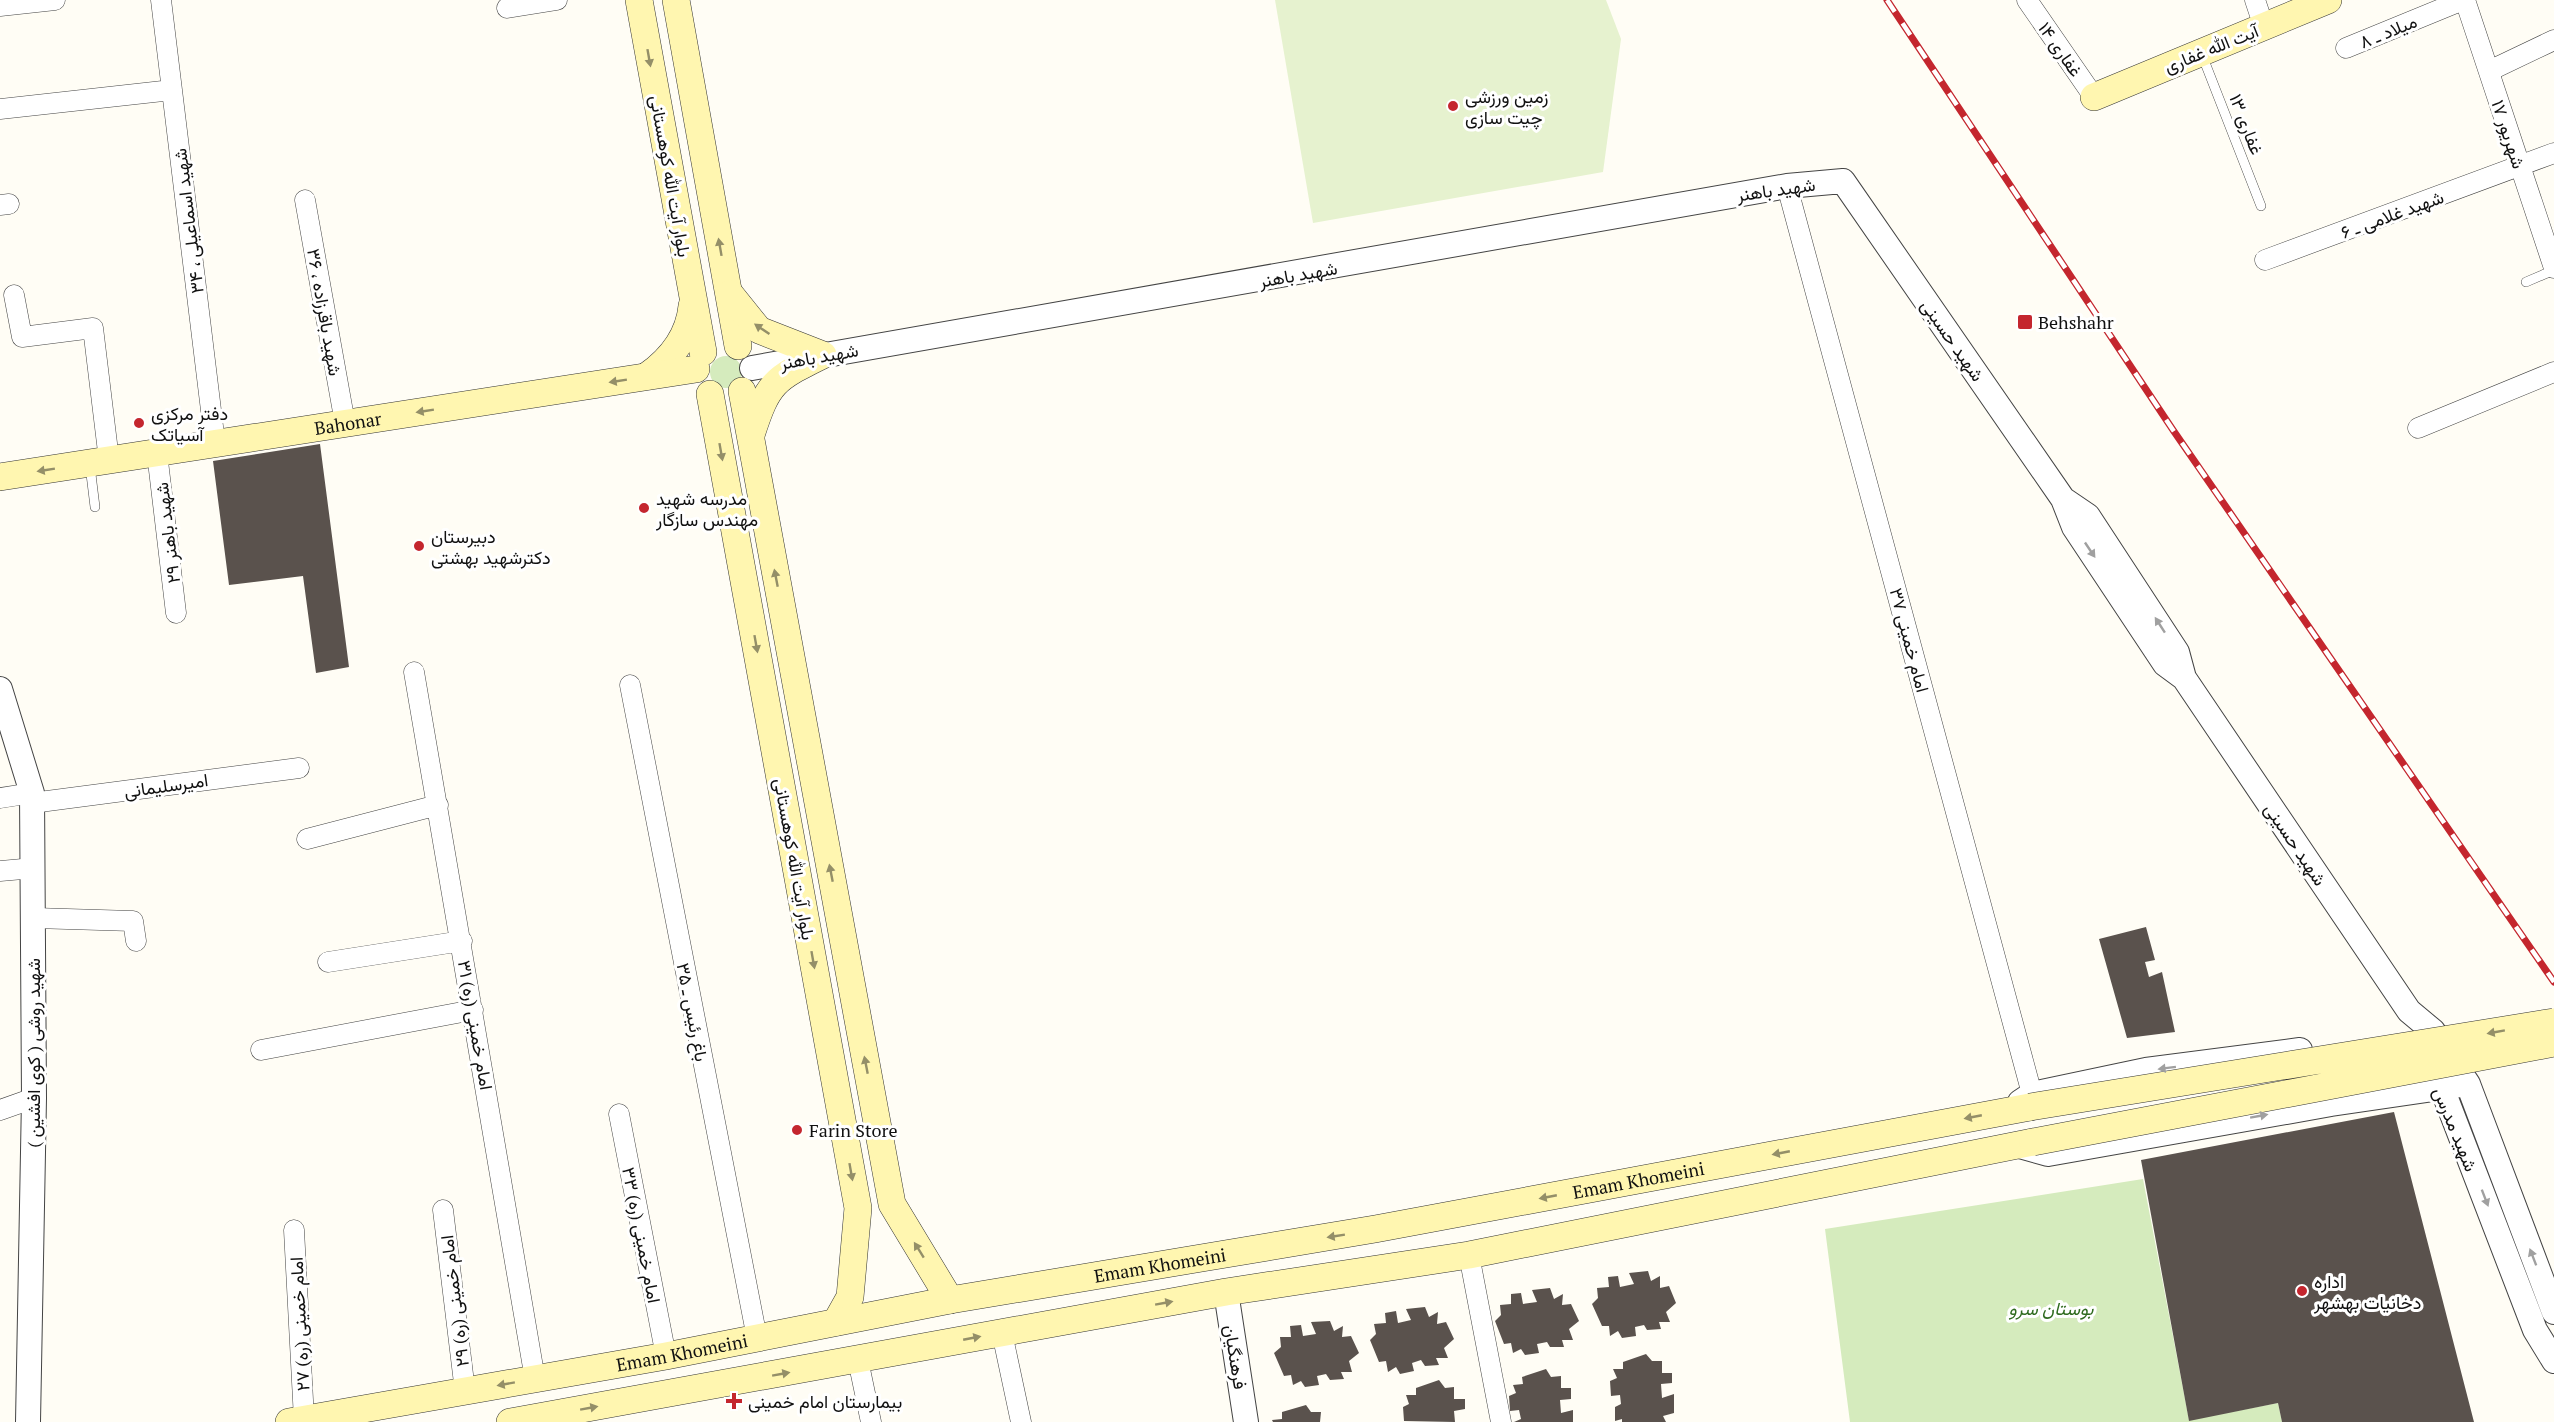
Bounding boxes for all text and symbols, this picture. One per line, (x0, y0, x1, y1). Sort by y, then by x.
street label: میلاد ـ ۸ (2356, 9, 2420, 53)
street label: غفاری ۱۴ (2033, 17, 2089, 81)
street label: آیت الله غفاری (2160, 17, 2263, 78)
one-way arrow (645, 48, 654, 67)
place label: زمین ورزشی چیت سازی (1465, 84, 1548, 130)
street label: غفاری ۱۳ (2224, 90, 2270, 158)
street label: بلوار آیت الله کوهستانی (645, 93, 697, 259)
street label: ۱۷ شهریور (2487, 97, 2531, 171)
marker: زمین ورزشی چیت سازی (1446, 99, 1460, 113)
street label: شهید اسماعیلی ، ۳۴ (167, 147, 209, 295)
street label: شهید باهنر (1734, 172, 1817, 207)
street label: شهید غلامی ـ ۶ (2337, 184, 2447, 244)
one-way arrow (715, 238, 724, 257)
street label: شهید باقرزاده ، ۳۶ (302, 246, 348, 378)
street label: شهید باهنر (1256, 255, 1339, 293)
street label: شهید حسینی (1916, 294, 1990, 386)
place label: Behshahr (2038, 310, 2114, 334)
marker: Behshahr (2016, 313, 2034, 331)
one-way arrow (754, 324, 770, 336)
street label: شهید باهنر (777, 337, 860, 375)
one-way arrow (608, 377, 627, 386)
place label: دفتر مرکزی آسیاتک (151, 401, 228, 446)
street label: Bahonar (313, 406, 383, 440)
one-way arrow (416, 406, 435, 415)
marker: دفتر مرکزی آسیاتک (132, 416, 146, 430)
one-way arrow (717, 443, 726, 462)
one-way arrow (36, 466, 55, 475)
street label: شهید باهنر ۲۹ (149, 481, 185, 585)
place label: مدرسه شهید مهندس سازگار (655, 486, 758, 531)
marker: مدرسه شهید مهندس سازگار (637, 501, 651, 515)
place label: دبیرستان دکترشهید بهشتی (431, 524, 551, 569)
marker: دبیرستان دکترشهید بهشتی (412, 539, 426, 553)
one-way arrow (2084, 542, 2096, 558)
one-way arrow (771, 568, 780, 587)
street label: امام خمینی ۳۷ (1884, 585, 1935, 695)
one-way arrow (2154, 618, 2166, 634)
one-way arrow (751, 634, 760, 653)
street label: امیرسلیمانی (122, 767, 210, 803)
street label: بلوار آیت الله کوهستانی (769, 776, 821, 942)
street label: شهید حسینی (2259, 798, 2333, 890)
one-way arrow (826, 863, 835, 882)
one-way arrow (809, 950, 818, 969)
street label: شهید روشی ( کوی افشین ) (21, 958, 45, 1148)
street label: امام خمینی (ره) ۳۱ (452, 958, 499, 1092)
street label: باغ رئیس ـ ۳۵ (671, 961, 714, 1064)
one-way arrow (2487, 1028, 2506, 1037)
one-way arrow (861, 1055, 870, 1074)
one-way arrow (2158, 1063, 2177, 1072)
street label: شهید مدرس (2428, 1083, 2484, 1175)
one-way arrow (2249, 1111, 2268, 1120)
one-way arrow (1963, 1113, 1982, 1122)
place label: Farin Store (809, 1118, 898, 1142)
marker: Farin Store (790, 1123, 804, 1137)
one-way arrow (1771, 1149, 1790, 1158)
street label: Emam Khomeini (1571, 1156, 1706, 1204)
one-way arrow (847, 1163, 856, 1182)
street label: امام خمینی (ره) ۳۳ (616, 1165, 667, 1305)
one-way arrow (2480, 1190, 2490, 1208)
one-way arrow (1538, 1193, 1557, 1202)
one-way arrow (1326, 1232, 1345, 1241)
street label: امام خمینی (ره) ۲۹ (434, 1234, 475, 1368)
one-way arrow (913, 1242, 924, 1258)
street label: Emam Khomeini (1092, 1242, 1228, 1288)
one-way arrow (2528, 1248, 2537, 1266)
street label: امام خمینی (ره) ۲۷ (283, 1256, 316, 1392)
place label: اداره دخانیات بهشهر (2313, 1269, 2421, 1314)
marker: اداره دخانیات بهشهر (2295, 1284, 2309, 1298)
park label: بوستان سرو (2009, 1296, 2094, 1320)
one-way arrow (1155, 1298, 1174, 1307)
street label: فرهنگیان (1219, 1323, 1253, 1391)
street label: Emam Khomeini (614, 1328, 750, 1377)
one-way arrow (963, 1333, 982, 1342)
one-way arrow (771, 1369, 790, 1378)
one-way arrow (496, 1380, 515, 1389)
place label: بیمارستان امام خمینی (748, 1389, 902, 1414)
marker: بیمارستان امام خمینی (725, 1392, 743, 1410)
one-way arrow (579, 1403, 598, 1412)

